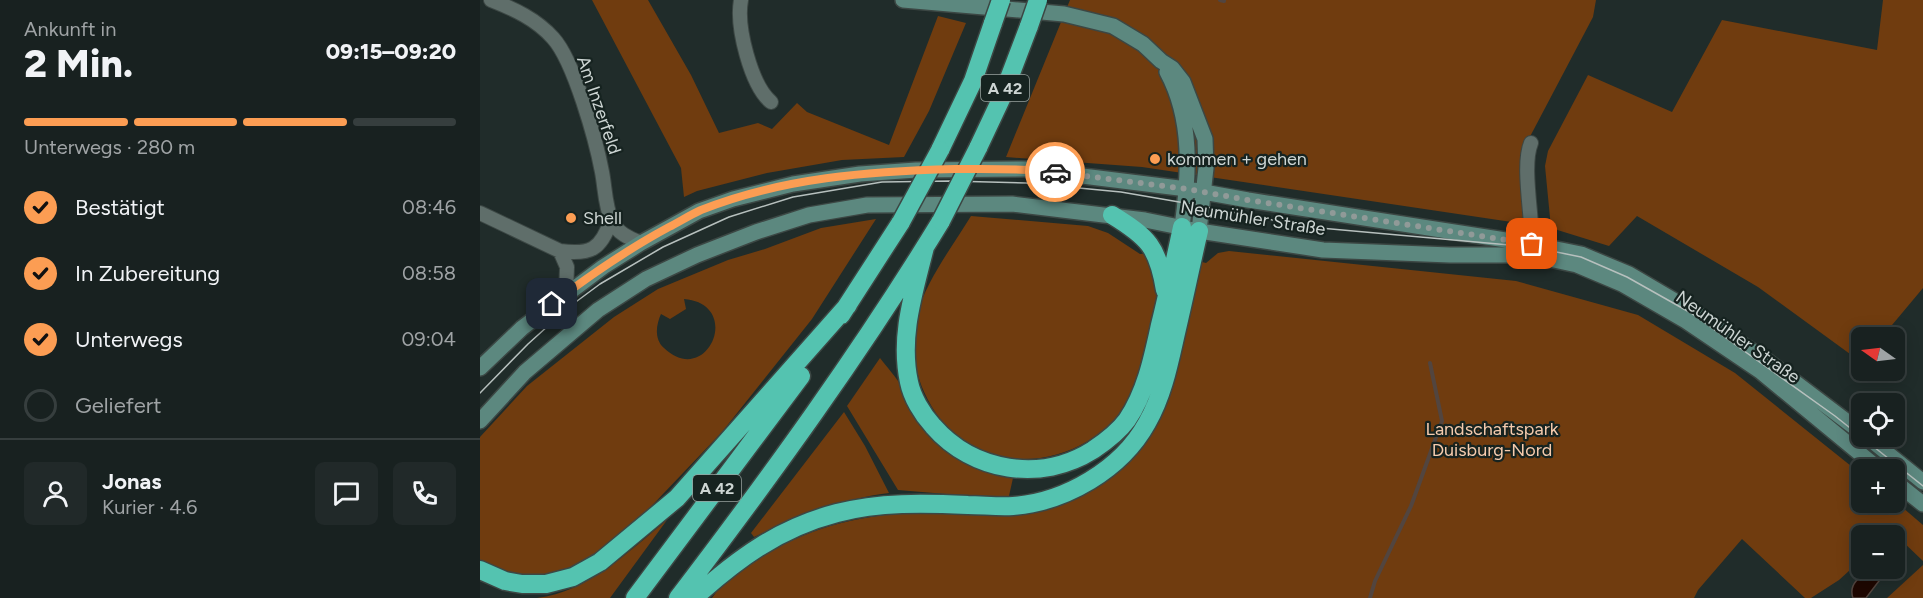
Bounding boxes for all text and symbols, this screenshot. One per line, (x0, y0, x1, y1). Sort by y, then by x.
text: Ankunft in (24, 17, 116, 41)
text: 09:15–09:20 (326, 38, 456, 65)
text: 2 Min. (24, 40, 133, 87)
street label: Am Inzerfeld (572, 53, 626, 157)
road number: A 42 (981, 75, 1029, 101)
text: Unterwegs · 280 m (24, 135, 195, 159)
courier (1025, 142, 1085, 202)
place label: kommen + gehen (1167, 148, 1307, 170)
marker: kommen + gehen (1148, 152, 1162, 166)
icon: car (1039, 156, 1072, 189)
icon: check (24, 191, 57, 224)
text: Bestätigt (75, 194, 165, 221)
text: 08:46 (402, 195, 456, 219)
street label: Neumühler Straße (1179, 196, 1327, 240)
place label: Shell (583, 207, 622, 229)
marker: Shell (564, 211, 578, 225)
pin (1506, 218, 1557, 269)
icon: bag (1515, 227, 1548, 260)
icon: check (24, 257, 57, 290)
text: In Zubereitung (75, 260, 220, 287)
text: 08:58 (402, 261, 456, 285)
pin (526, 278, 577, 329)
street label: Neumühler Straße (1672, 286, 1804, 388)
icon: home (535, 287, 568, 320)
icon: check (24, 323, 57, 356)
text: Unterwegs (75, 326, 183, 353)
text: 09:04 (402, 327, 456, 351)
north arrow (1851, 327, 1905, 381)
map controls (1851, 327, 1905, 579)
text: Geliefert (75, 392, 162, 419)
button: locate (1851, 393, 1905, 447)
park label: Landschaftspark Duisburg-Nord (1426, 418, 1559, 461)
button: + (1851, 459, 1905, 513)
button: person (24, 462, 87, 525)
button: chat (315, 462, 378, 525)
button: phone (393, 462, 456, 525)
text: Jonas (102, 468, 161, 495)
road number: A 42 (693, 475, 741, 501)
text: Kurier · 4.6 (102, 495, 197, 519)
button: − (1851, 525, 1905, 579)

